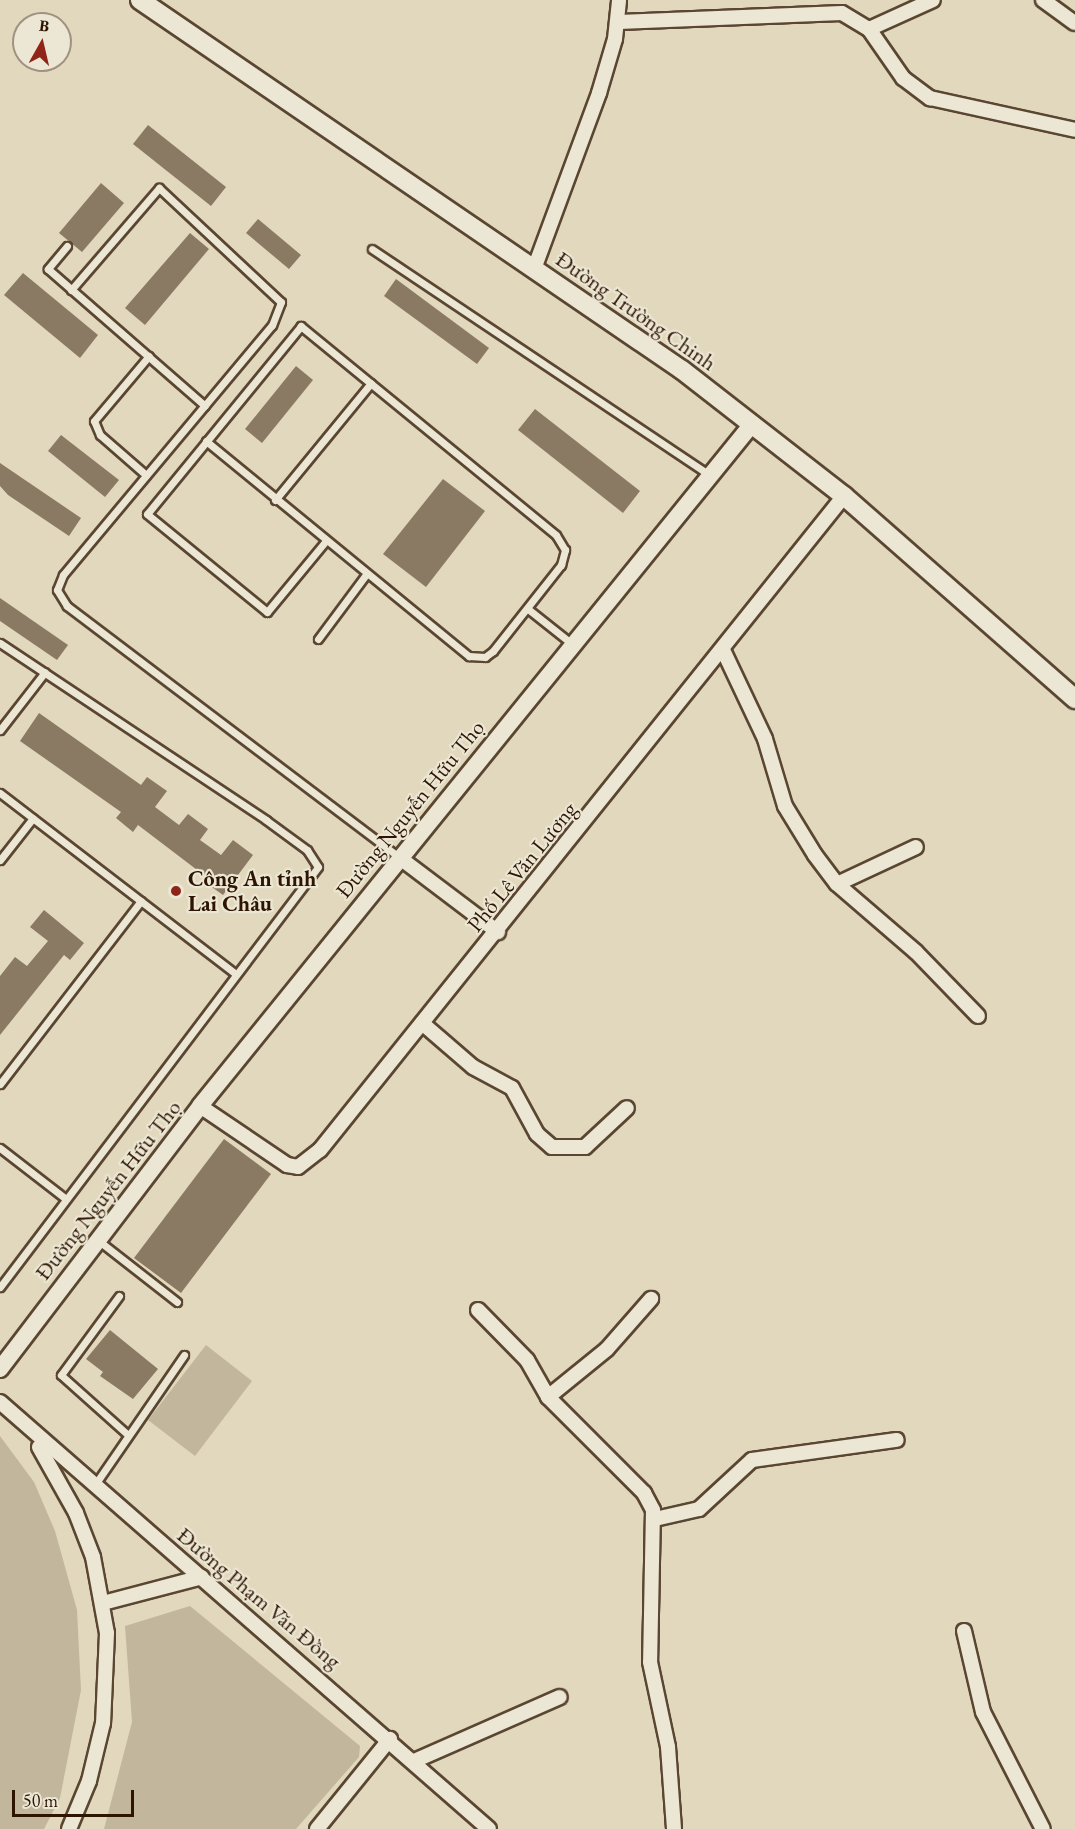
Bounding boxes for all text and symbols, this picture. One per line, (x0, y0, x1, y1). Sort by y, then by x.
north arrow (12, 12, 72, 72)
text: B (38, 15, 51, 37)
street label: Đường Trường Chinh (551, 246, 721, 376)
street label: Đường Nguyễn Hữu Thọ (330, 715, 490, 903)
street label: Phố Lê Văn Lương (462, 797, 582, 937)
place label: Công An tỉnh Lai Châu (188, 865, 316, 916)
marker: Công An tỉnh Lai Châu (169, 884, 183, 898)
street label: Đường Nguyễn Hữu Thọ (30, 1095, 186, 1285)
street label: Đường Phạm Văn Đồng (172, 1522, 346, 1674)
scale bar (15, 1778, 136, 1816)
text: 50 m (23, 1789, 58, 1812)

